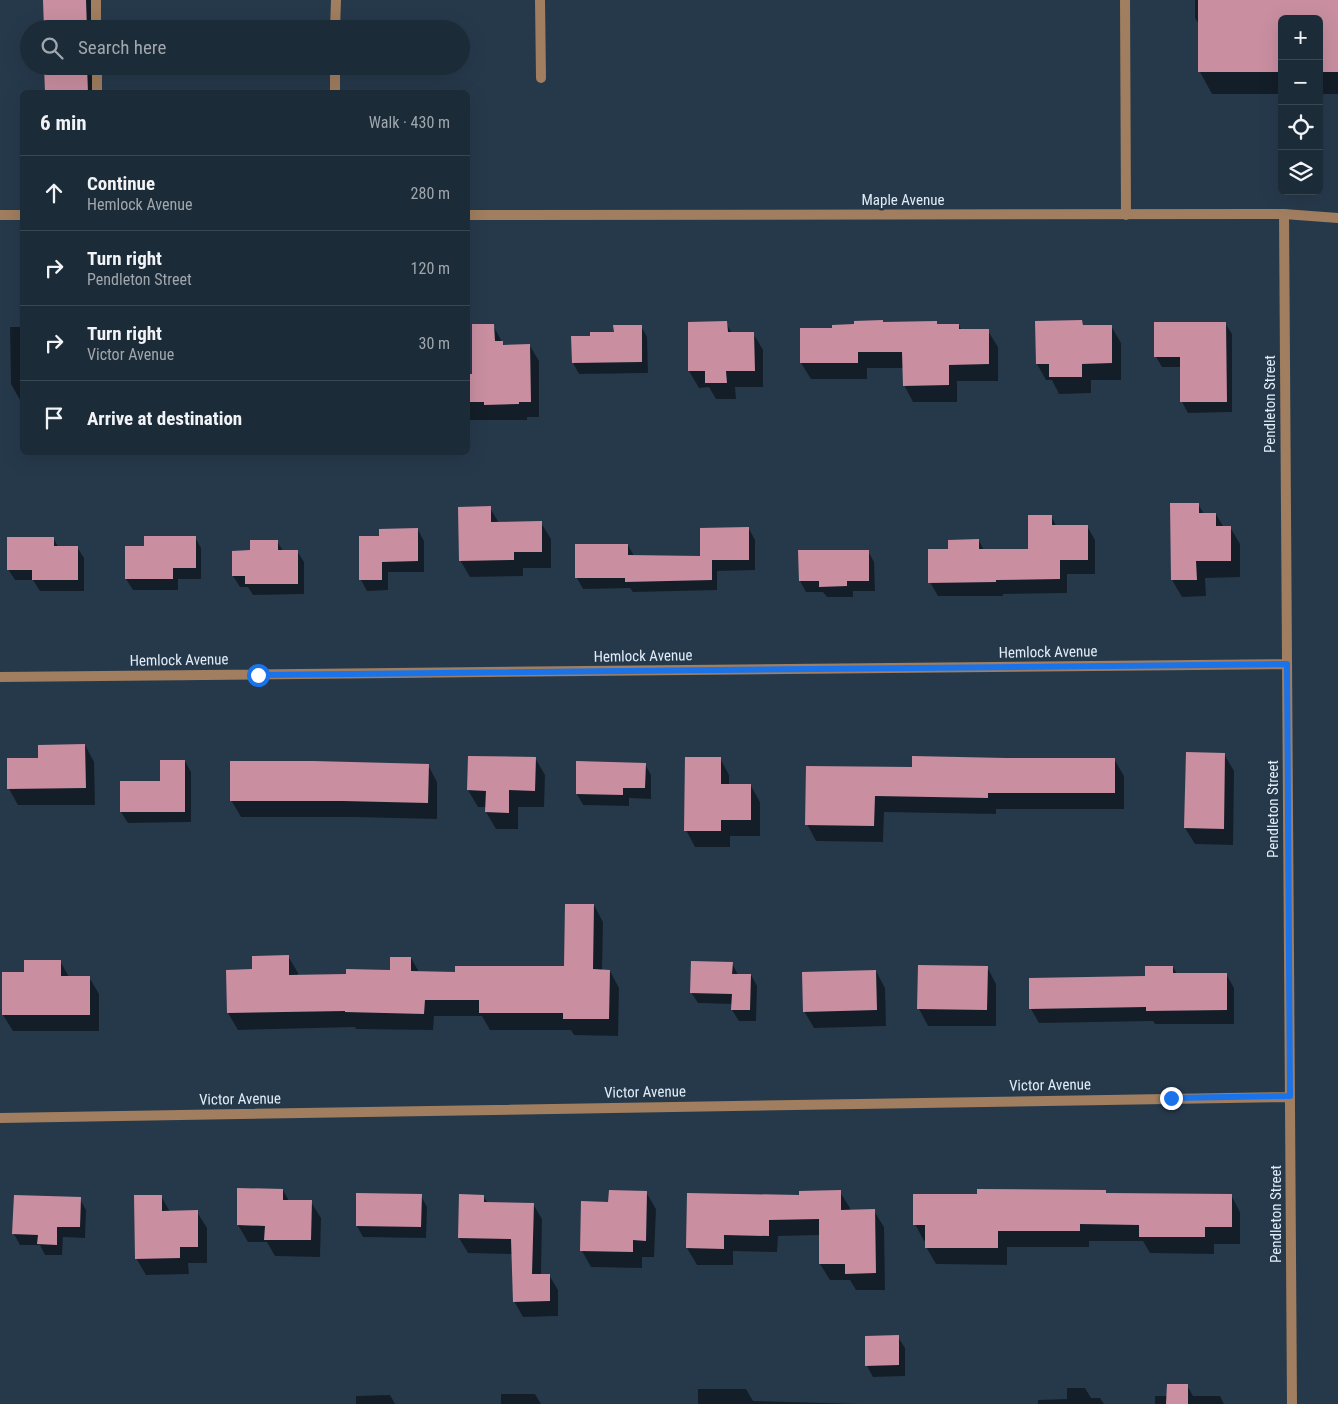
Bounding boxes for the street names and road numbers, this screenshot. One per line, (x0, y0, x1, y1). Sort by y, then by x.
street label: Maple Avenue (861, 191, 945, 209)
street label: Pendleton Street (1261, 355, 1279, 453)
street label: Hemlock Avenue (998, 642, 1098, 662)
street label: Hemlock Avenue (593, 646, 693, 666)
street label: Hemlock Avenue (129, 650, 229, 670)
street label: Pendleton Street (1264, 760, 1282, 858)
street label: Victor Avenue (1009, 1075, 1091, 1095)
street label: Victor Avenue (604, 1082, 686, 1102)
street label: Victor Avenue (199, 1089, 281, 1109)
street label: Pendleton Street (1267, 1165, 1285, 1263)

